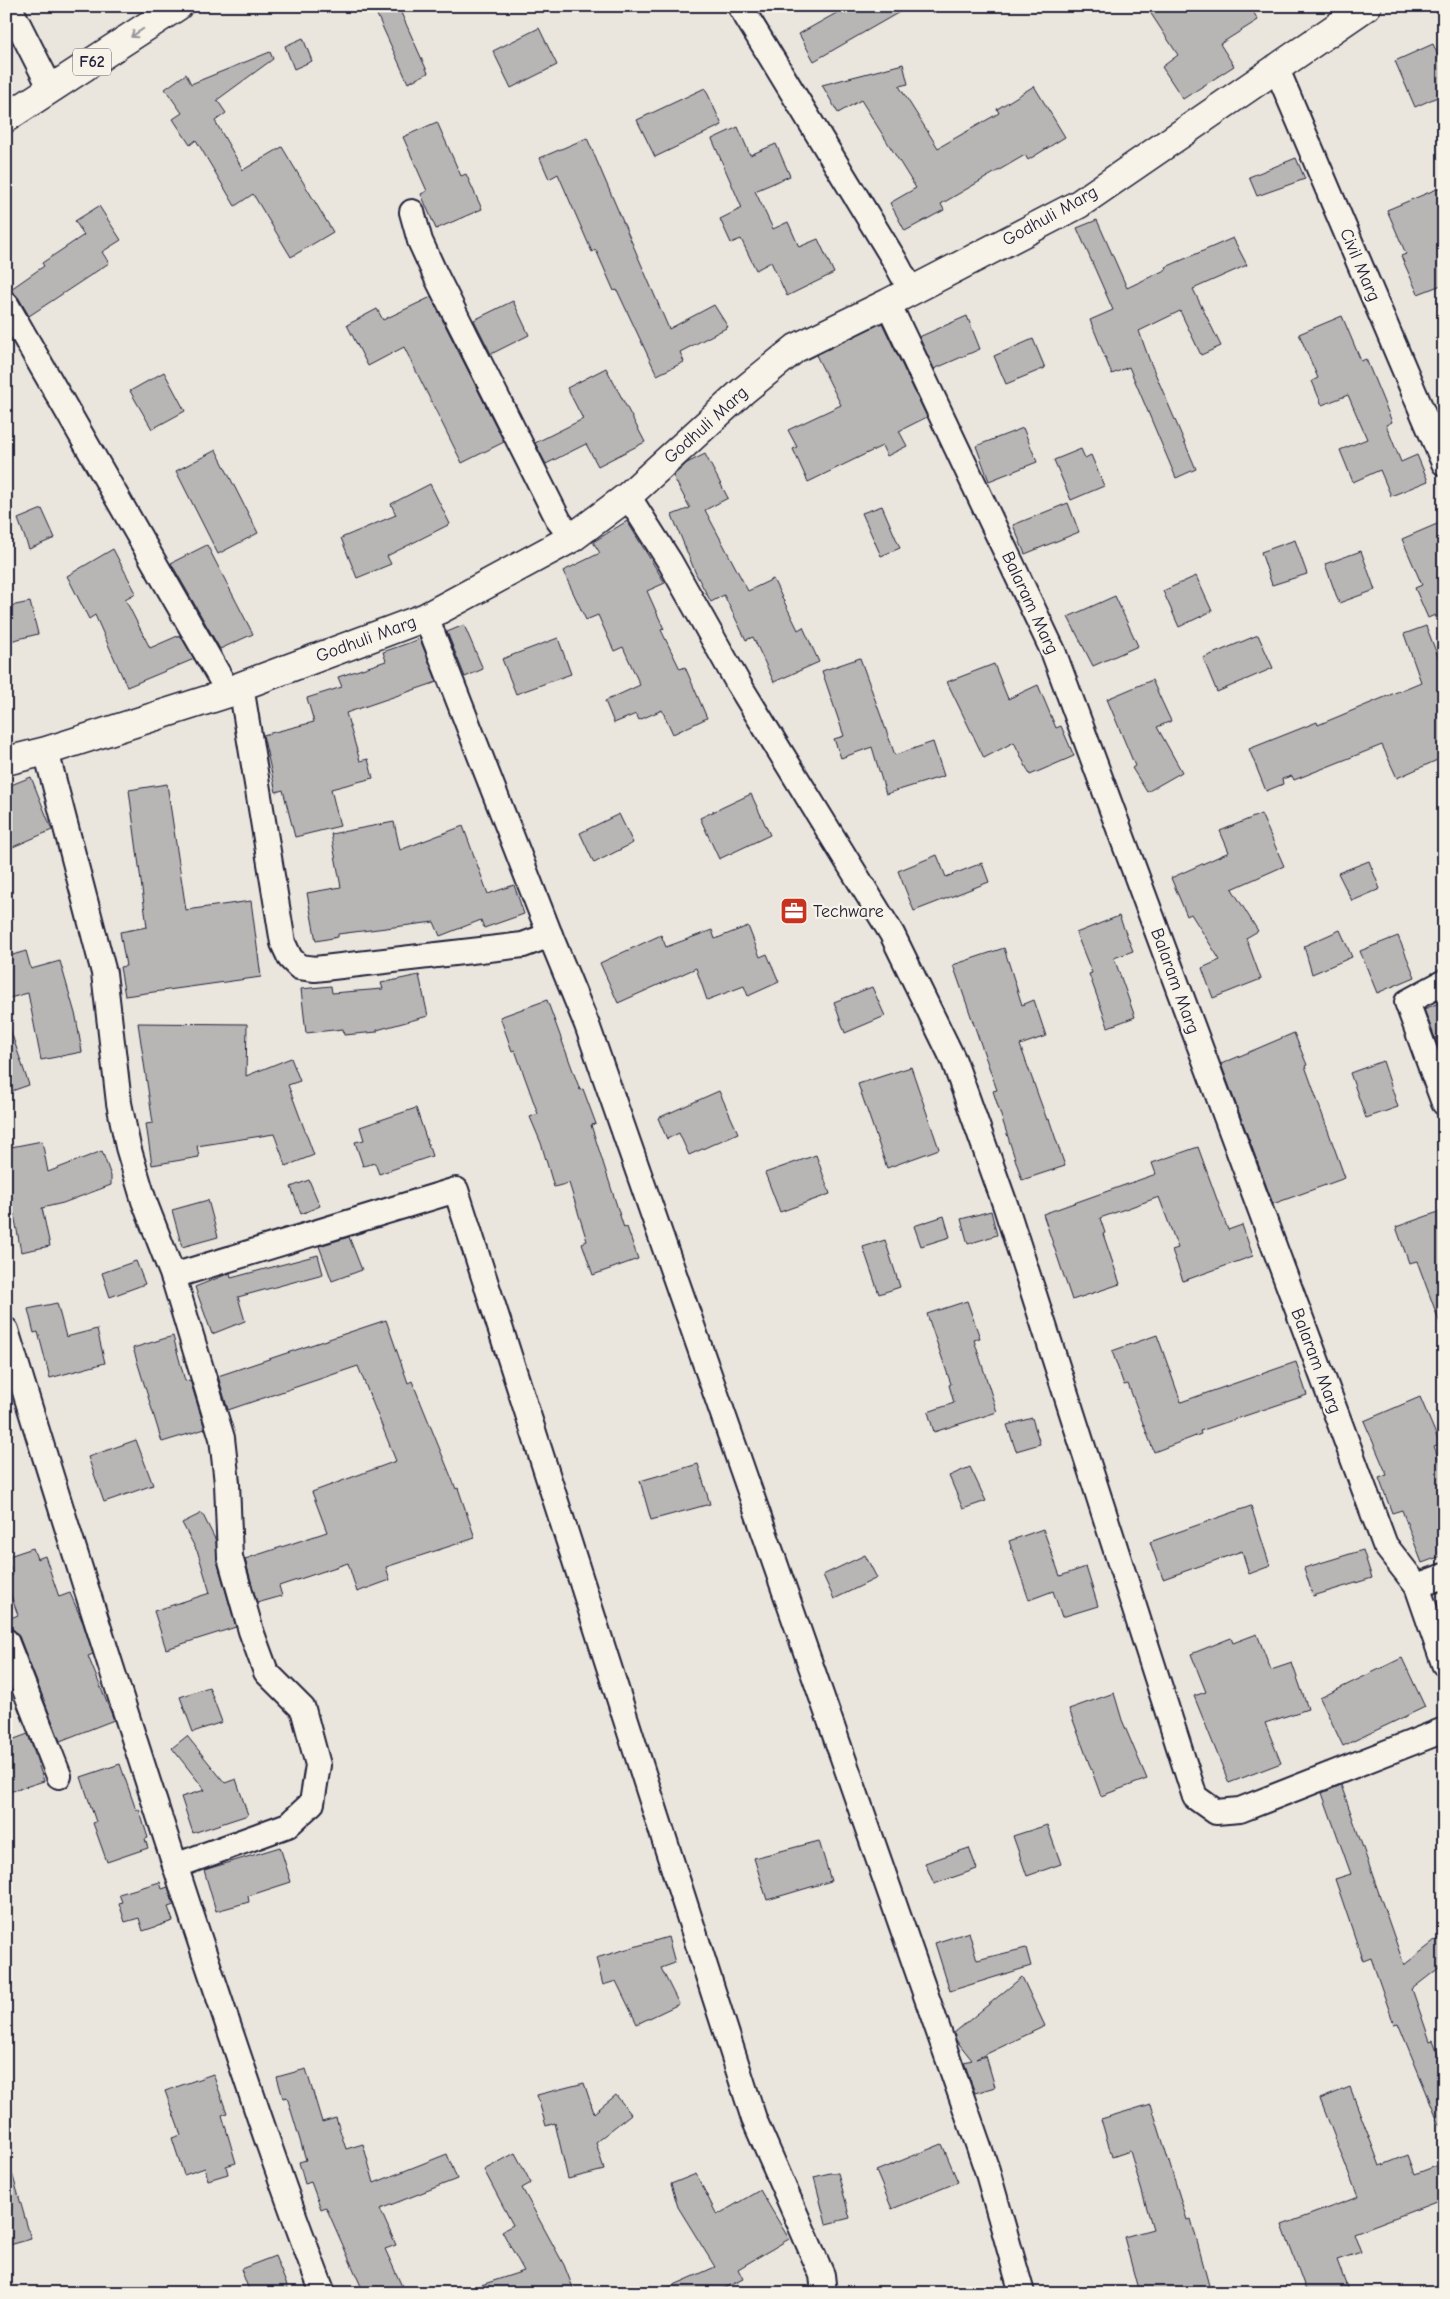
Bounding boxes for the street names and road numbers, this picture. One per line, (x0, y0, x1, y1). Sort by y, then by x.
road number: F62 (73, 48, 111, 76)
street label: Godhuli Marg (999, 181, 1101, 251)
street label: Civil Marg (1335, 225, 1385, 305)
street label: Godhuli Marg (660, 382, 752, 468)
street label: Balaram Marg (997, 548, 1063, 658)
street label: Godhuli Marg (313, 611, 419, 667)
street label: Balaram Marg (1146, 925, 1204, 1037)
street label: Balaram Marg (1286, 1305, 1346, 1417)

